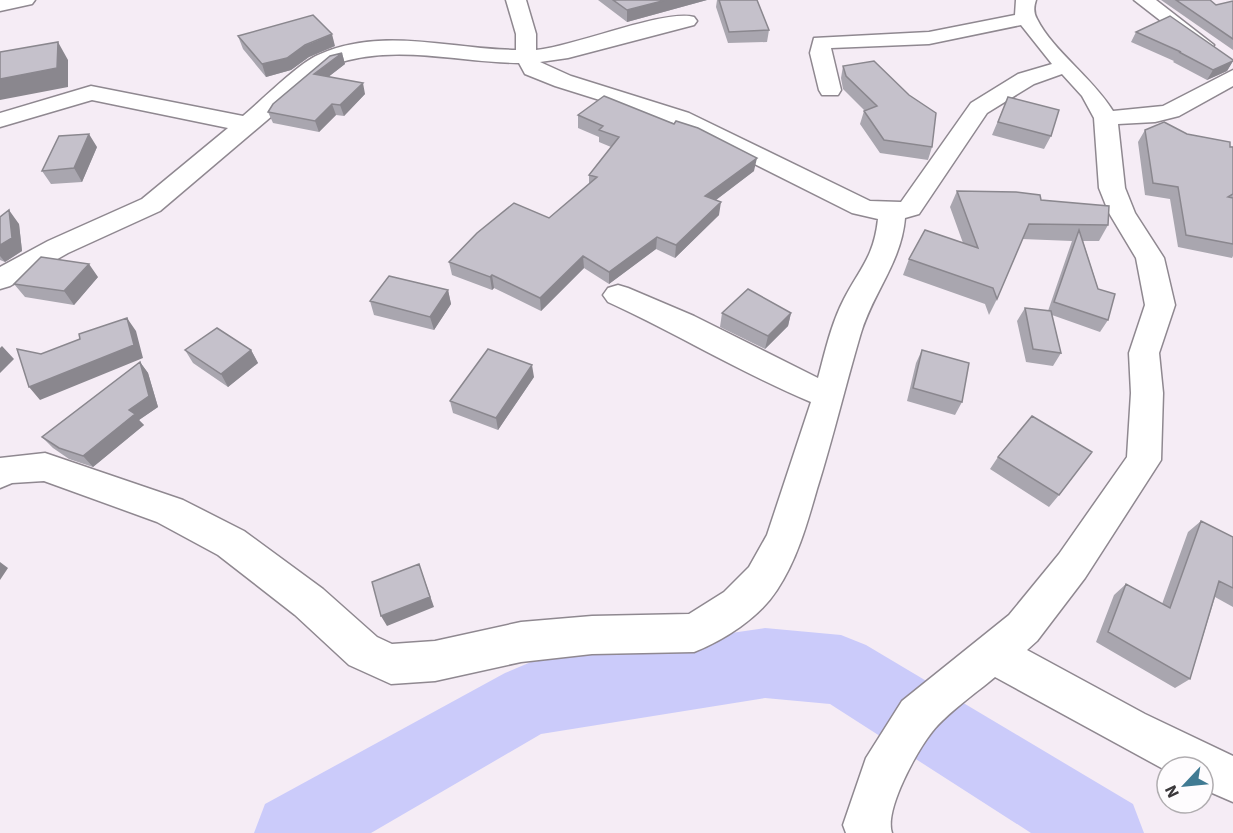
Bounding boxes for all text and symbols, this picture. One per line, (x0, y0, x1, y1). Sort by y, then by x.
north arrow (1155, 755, 1215, 815)
text: N (1160, 782, 1183, 801)

